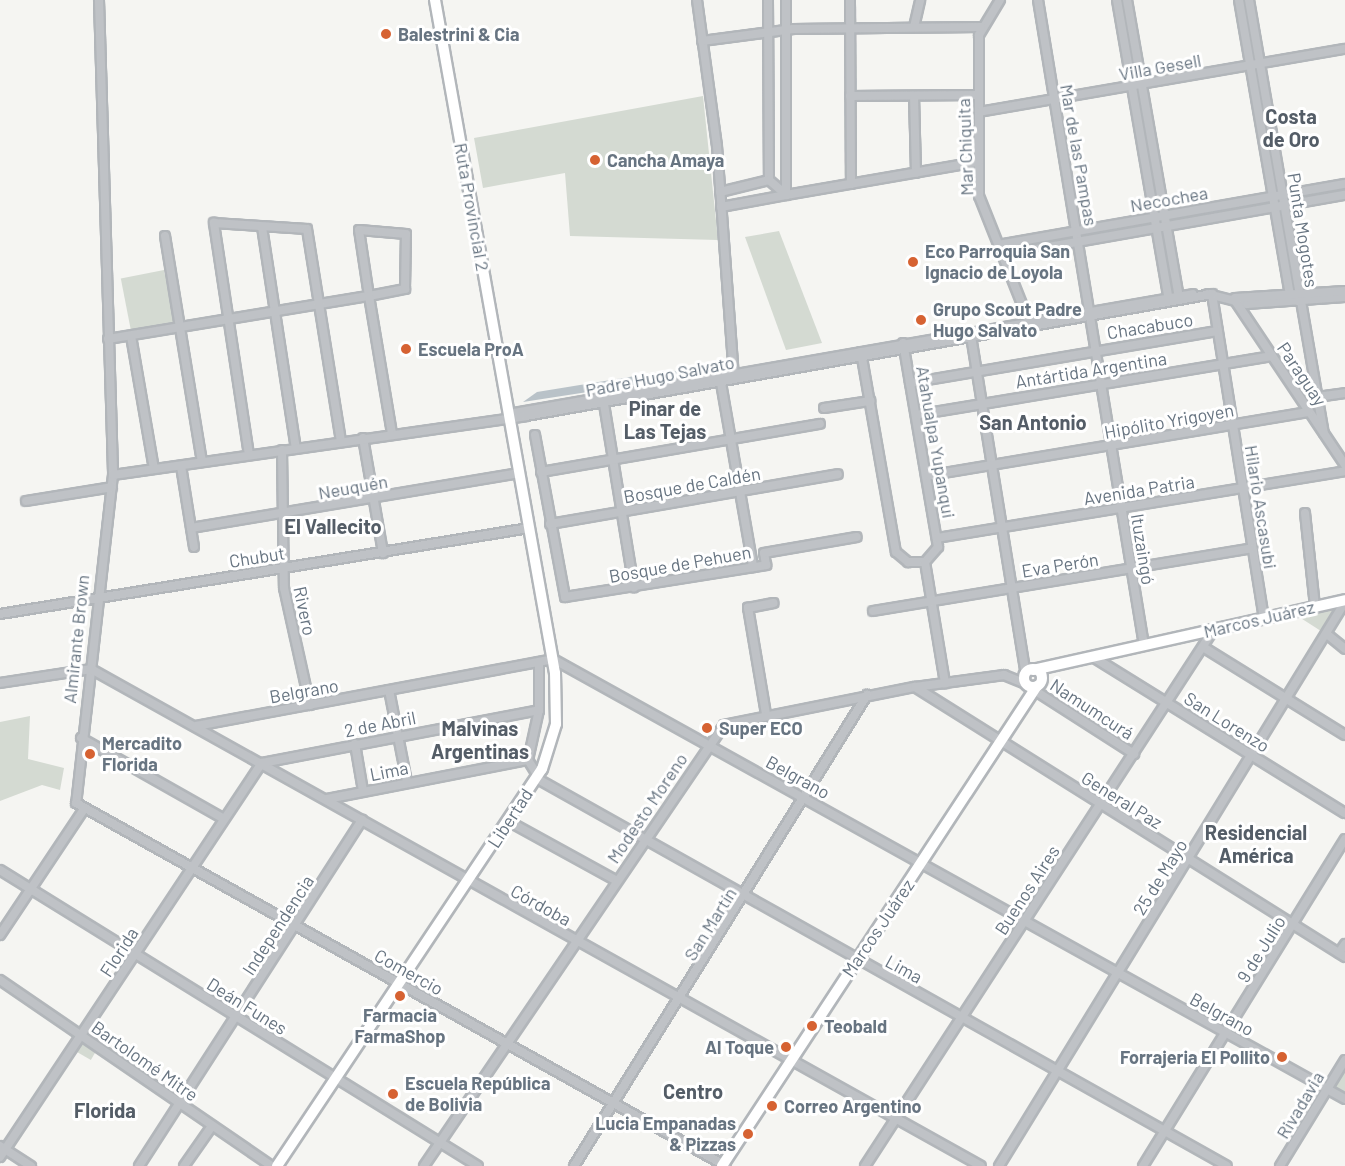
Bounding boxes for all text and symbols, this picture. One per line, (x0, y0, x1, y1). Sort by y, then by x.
place label: Balestrini & Cia (398, 23, 519, 45)
marker: Balestrini & Cia (379, 27, 393, 41)
street label: Villa Gesell (1117, 49, 1203, 85)
street label: Mar de las Pampas (1056, 83, 1102, 227)
street label: Mar Chiquita (953, 98, 977, 196)
district label: Costa de Oro (1262, 104, 1320, 151)
street label: Ruta Provincial 2 (450, 141, 494, 273)
place label: Cancha Amaya (607, 149, 724, 171)
marker: Cancha Amaya (588, 153, 602, 167)
street label: Punta Mogotes (1283, 171, 1323, 289)
street label: Necochea (1128, 182, 1210, 216)
place label: Eco Parroquia San Ignacio de Loyola (925, 241, 1070, 284)
marker: Eco Parroquia San Ignacio de Loyola (906, 255, 920, 269)
place label: Grupo Scout Padre Hugo Salvato (933, 299, 1082, 342)
street label: Chacabuco (1105, 309, 1195, 343)
marker: Grupo Scout Padre Hugo Salvato (914, 313, 928, 327)
place label: Escuela ProA (418, 338, 524, 360)
street label: Paraguay (1273, 338, 1331, 410)
marker: Escuela ProA (399, 342, 413, 356)
street label: Antártida Argentina (1014, 347, 1168, 393)
street label: Padre Hugo Salvato (584, 351, 736, 401)
street label: Atahualpa Yupanqui (912, 364, 960, 520)
district label: Pinar de Las Tejas (624, 396, 706, 443)
street label: Hipólito Yrigoyen (1103, 399, 1235, 443)
district label: San Antonio (979, 410, 1087, 434)
street label: Hilario Ascasubi (1241, 444, 1281, 570)
street label: Bosque de Caldén (622, 462, 762, 508)
street label: Neuquén (317, 470, 389, 504)
street label: Avenida Patria (1082, 471, 1196, 509)
street label: Ituzaingó (1127, 512, 1159, 586)
district label: El Vallecito (284, 514, 382, 538)
street label: Bosque de Pehuen (607, 541, 753, 587)
street label: Chubut (228, 542, 286, 572)
street label: Eva Perón (1020, 548, 1100, 582)
street label: Almirante Brown (59, 574, 93, 704)
street label: Rivero (289, 584, 321, 638)
street label: Marcos Juárez (1201, 596, 1317, 642)
street label: Belgrano (268, 674, 340, 708)
street label: Namumcurá (1046, 674, 1138, 744)
street label: San Lorenzo (1180, 687, 1274, 757)
street label: 2 de Abril (342, 707, 418, 741)
district label: Malvinas Argentinas (431, 716, 529, 763)
place label: Super ECO (719, 717, 803, 739)
marker: Super ECO (700, 721, 714, 735)
place label: Mercadito Florida (102, 733, 182, 776)
marker: Mercadito Florida (83, 747, 97, 761)
street label: Modesto Moreno (602, 749, 692, 867)
street label: Belgrano (762, 751, 834, 803)
street label: Lima (368, 757, 410, 785)
street label: General Paz (1078, 767, 1166, 833)
street label: Libertad (483, 784, 537, 852)
district label: Residencial América (1205, 821, 1307, 868)
street label: 25 de Mayo (1128, 835, 1192, 919)
street label: Buenos Aires (990, 841, 1064, 939)
street label: Independencia (238, 871, 318, 979)
street label: Marcos Juárez (837, 875, 919, 981)
street label: Córdoba (507, 880, 575, 930)
street label: San Martín (679, 884, 741, 964)
street label: 9 de Julio (1232, 912, 1290, 986)
street label: Florida (95, 923, 143, 981)
street label: Comercio (371, 944, 447, 1000)
street label: Lima (882, 950, 926, 988)
street label: Deán Funes (203, 973, 291, 1039)
street label: Belgrano (1186, 988, 1258, 1040)
marker: Farmacia FarmaShop (393, 989, 407, 1003)
place label: Farmacia FarmaShop (355, 1005, 445, 1048)
place label: Teobald (824, 1015, 887, 1037)
street label: Bartolomé Mitre (88, 1016, 202, 1106)
marker: Teobald (805, 1019, 819, 1033)
place label: Al Toque (705, 1036, 774, 1058)
marker: Al Toque (779, 1040, 793, 1054)
place label: Forrajeria El Pollito (1120, 1046, 1270, 1068)
marker: Forrajeria El Pollito (1275, 1050, 1289, 1064)
street label: Rivadavia (1272, 1068, 1328, 1142)
place label: Escuela República de Bolivia (405, 1073, 551, 1116)
district label: Centro (663, 1079, 723, 1103)
marker: Escuela República de Bolivia (386, 1087, 400, 1101)
place label: Correo Argentino (784, 1095, 921, 1117)
district label: Florida (74, 1098, 136, 1122)
marker: Correo Argentino (765, 1099, 779, 1113)
place label: Lucia Empanadas & Pizzas (595, 1113, 736, 1156)
marker: Lucia Empanadas & Pizzas (741, 1127, 755, 1141)

